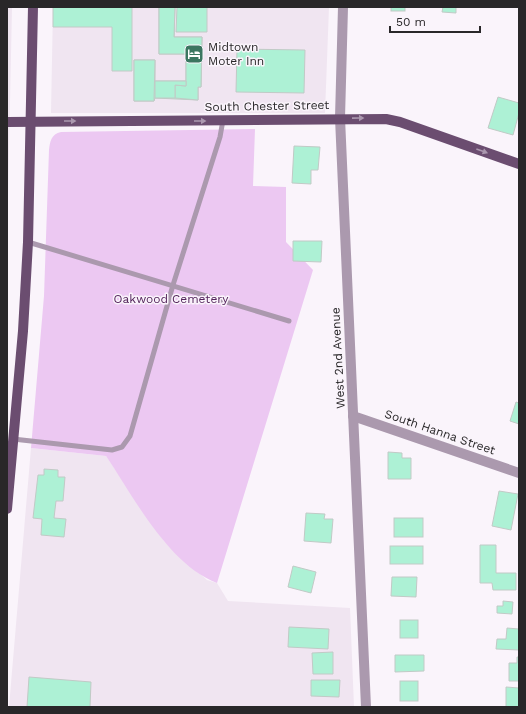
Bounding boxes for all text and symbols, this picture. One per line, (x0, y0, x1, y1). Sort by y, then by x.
scale bar (390, 8, 480, 34)
text: 50 m (396, 15, 426, 29)
place label: Midtown Moter Inn (208, 40, 264, 68)
hotel icon: Midtown Moter Inn (183, 43, 205, 65)
street label: South Chester Street (205, 98, 329, 114)
one-way arrow (352, 115, 365, 121)
one-way arrow (64, 118, 77, 124)
one-way arrow (194, 118, 207, 124)
one-way arrow (477, 148, 489, 154)
park label: Oakwood Cemetery (114, 292, 229, 306)
street label: West 2nd Avenue (328, 307, 348, 409)
street label: South Hanna Street (383, 407, 497, 457)

